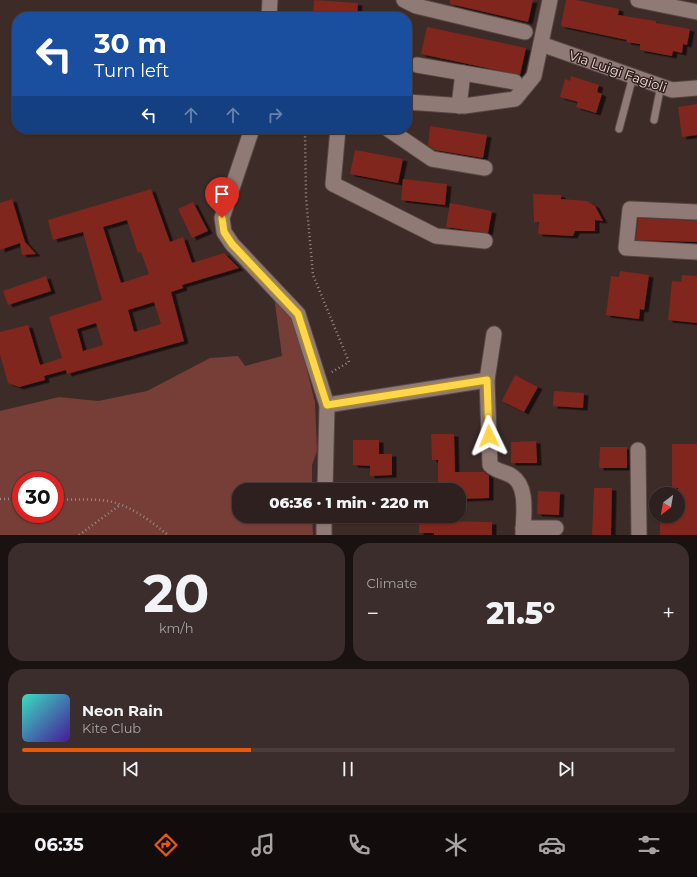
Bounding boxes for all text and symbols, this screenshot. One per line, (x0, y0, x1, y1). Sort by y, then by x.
text: 30 m (94, 26, 167, 60)
icon: left (28, 28, 80, 80)
street label: Via Luigi Fagioli (567, 47, 669, 95)
text: Turn left (94, 60, 169, 82)
icon: left (138, 104, 160, 126)
icon: ahead (180, 104, 202, 126)
icon: ahead (222, 104, 244, 126)
icon: right (264, 104, 286, 126)
pin (205, 177, 239, 218)
icon: arrive (211, 183, 233, 205)
position arrow (468, 415, 510, 457)
speed limit sign: 30 (12, 471, 64, 523)
north arrow (649, 487, 685, 523)
map controls (649, 487, 685, 523)
text: 06:36 · 1 min · 220 m (269, 493, 429, 512)
text: 20 (143, 562, 209, 625)
text: Climate (367, 575, 417, 591)
text: 21.5° (486, 595, 555, 632)
text: − (367, 600, 379, 627)
text: + (662, 600, 675, 627)
text: km/h (159, 620, 194, 636)
text: Neon Rain (82, 701, 163, 720)
text: Kite Club (82, 720, 141, 736)
icon: previous (120, 758, 142, 780)
icon: pause (337, 758, 359, 780)
icon: next (555, 758, 577, 780)
icon: directions (152, 831, 180, 859)
icon: music (249, 831, 277, 859)
icon: phone (345, 831, 373, 859)
icon: climate (442, 831, 470, 859)
icon: car (538, 831, 566, 859)
icon: filters (635, 831, 663, 859)
text: 06:35 (34, 834, 84, 856)

